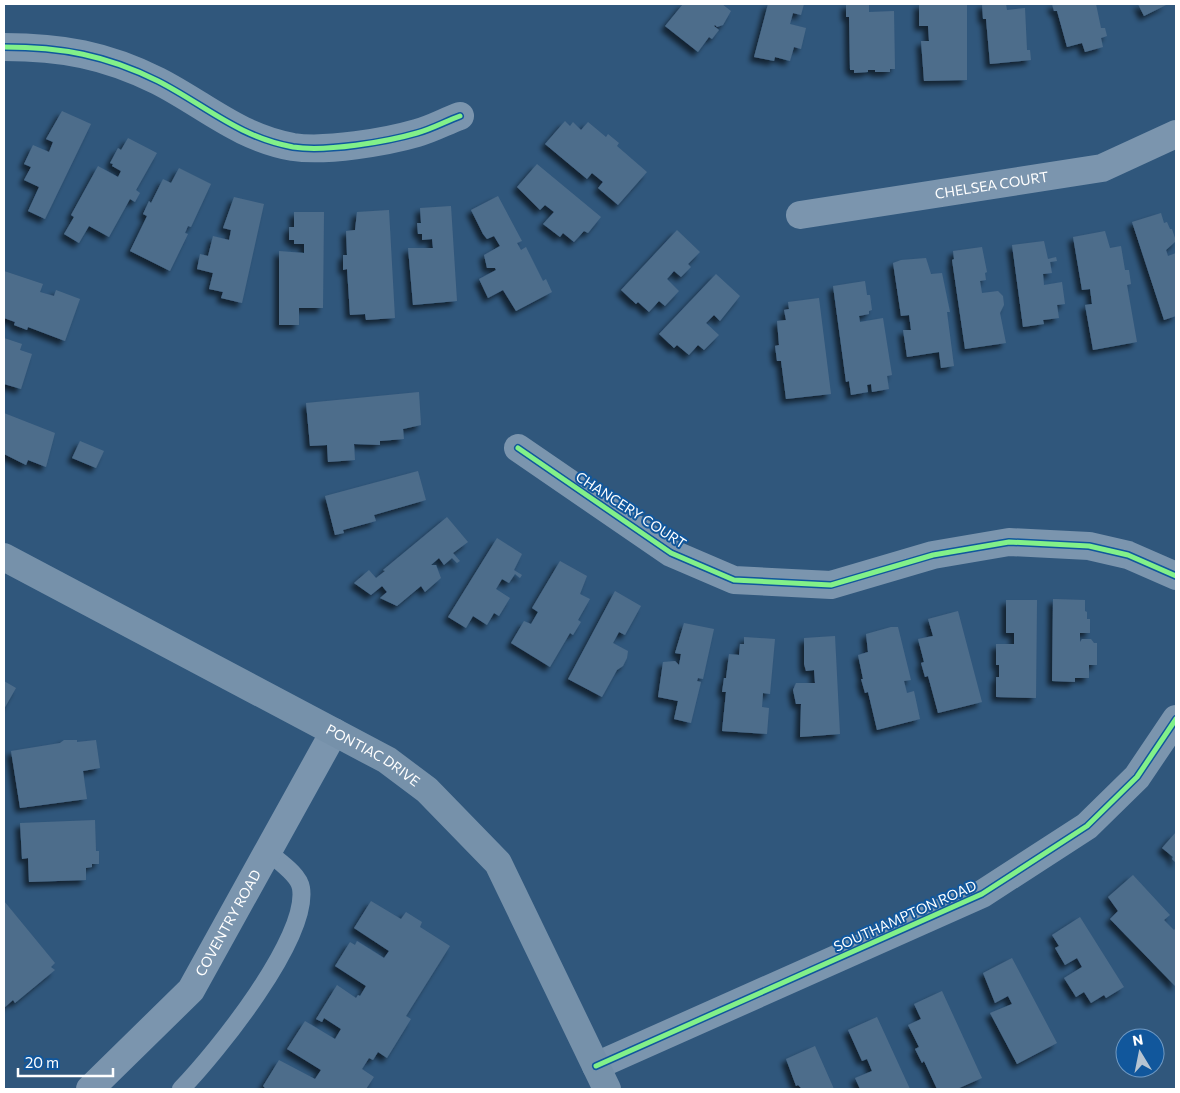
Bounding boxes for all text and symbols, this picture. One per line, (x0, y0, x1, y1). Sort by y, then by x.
street label: CHELSEA COURT (934, 167, 1050, 202)
street label: CHANCERY COURT (573, 467, 690, 552)
street label: PONTIAC DRIVE (323, 720, 424, 790)
street label: COVENTRY ROAD (191, 867, 264, 979)
street label: SOUTHAMPTON ROAD (831, 876, 979, 955)
north arrow (1115, 1028, 1165, 1078)
text: N (1131, 1030, 1144, 1049)
scale bar (18, 1046, 112, 1078)
text: 20 m (25, 1053, 59, 1071)

